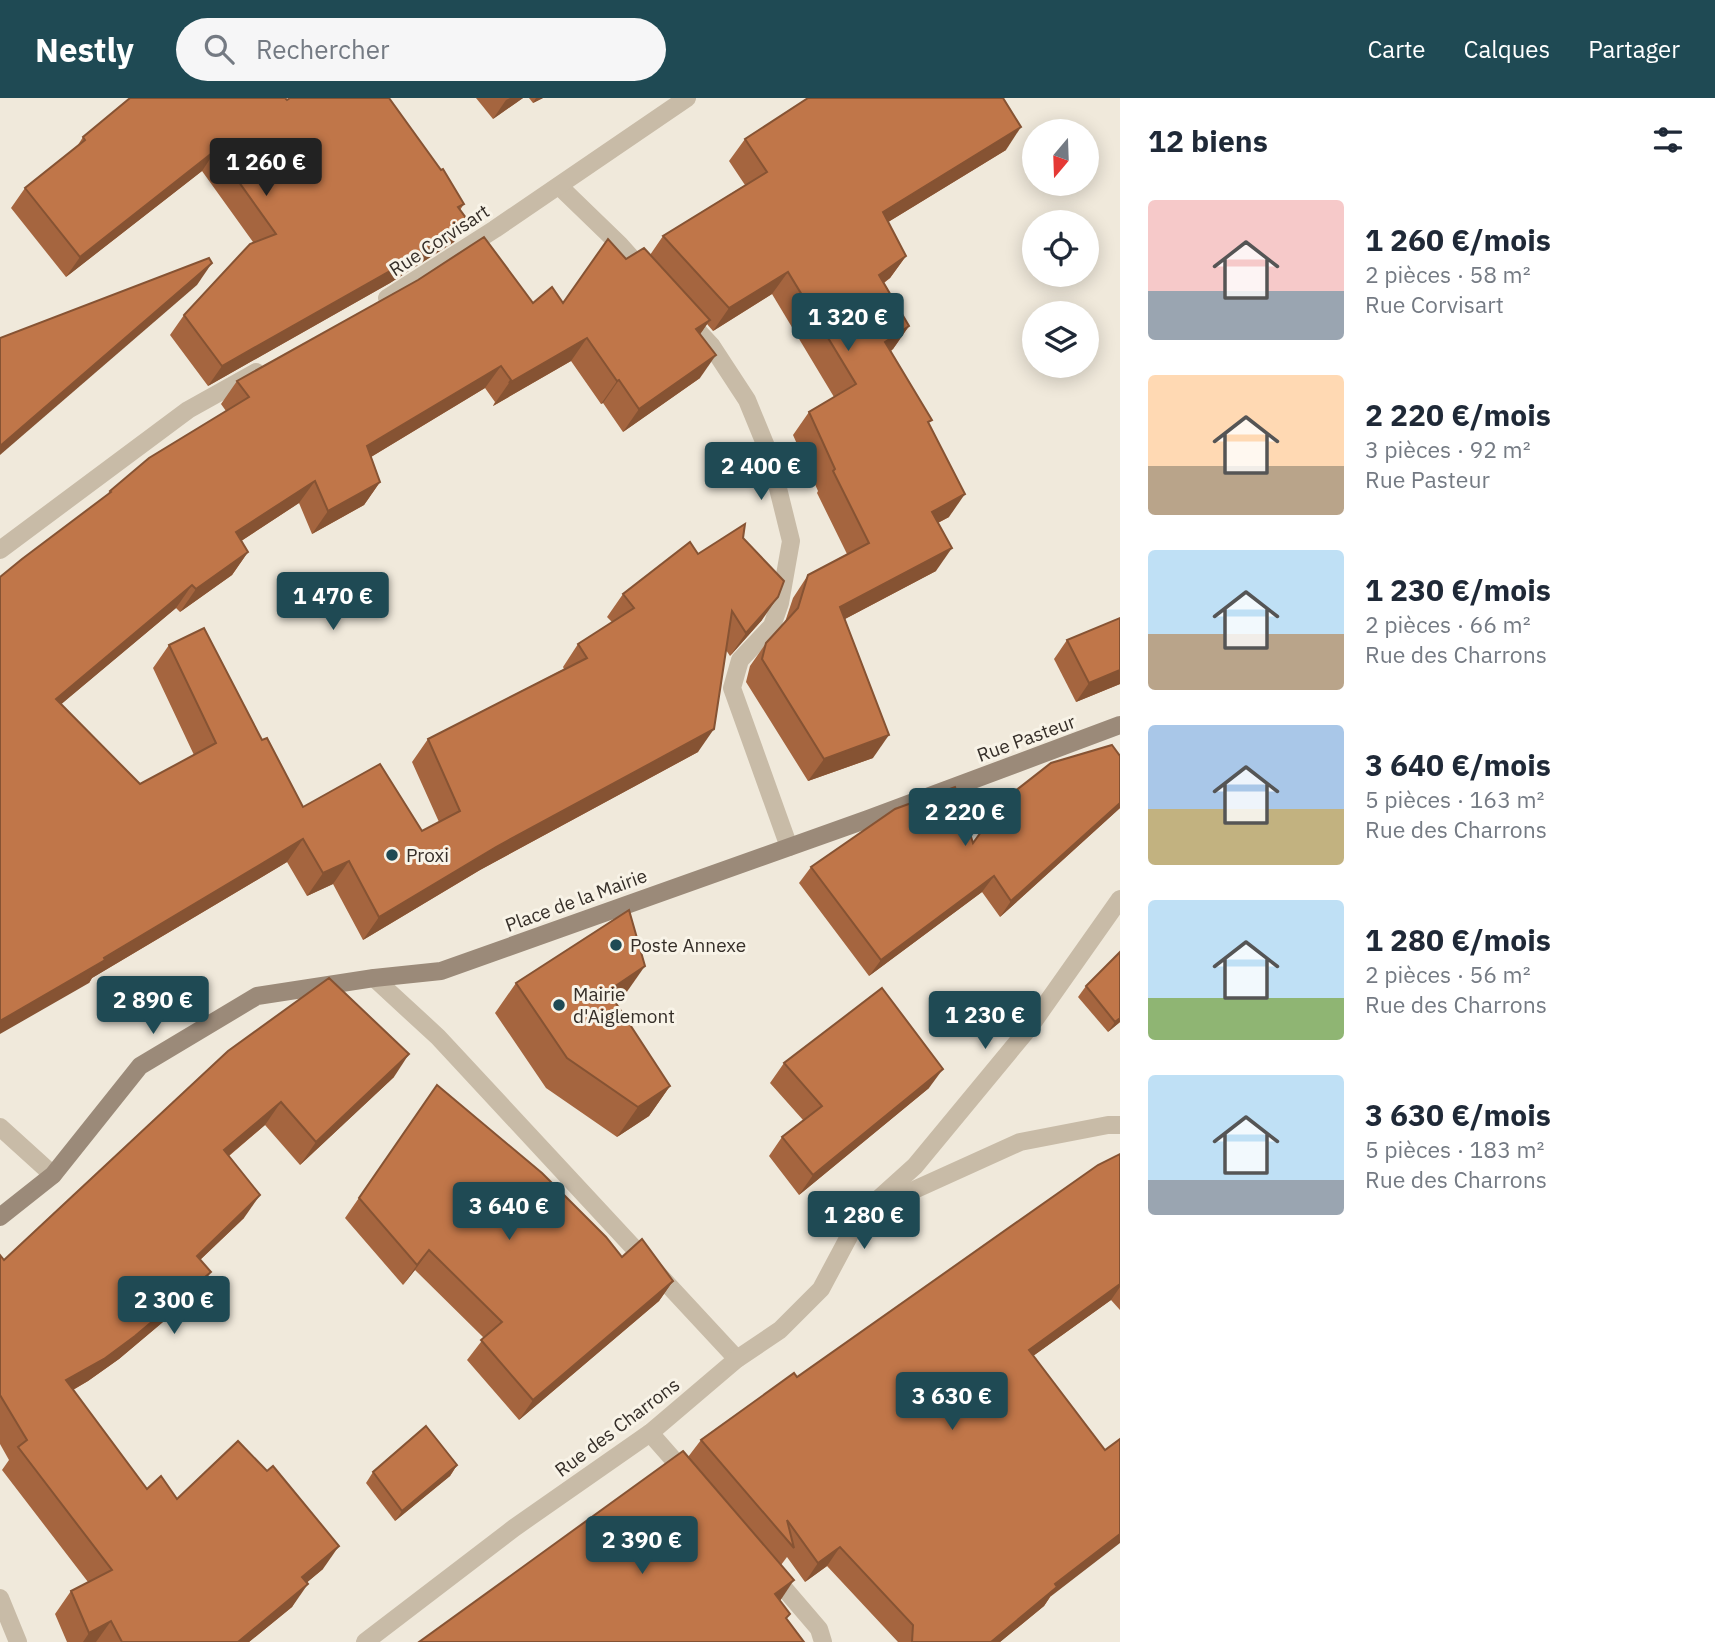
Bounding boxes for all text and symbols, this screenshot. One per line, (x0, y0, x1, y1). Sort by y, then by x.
search box (176, 18, 666, 81)
text: Nestly (35, 28, 134, 71)
icon: search (200, 30, 238, 68)
text: Rechercher (256, 32, 390, 66)
text: Carte (1367, 33, 1426, 65)
text: Calques (1464, 33, 1550, 65)
text: Partager (1588, 33, 1680, 65)
north arrow (1022, 119, 1099, 196)
map controls (1022, 119, 1099, 378)
text: 12 biens (1148, 121, 1268, 160)
icon: filters (1649, 121, 1687, 159)
pin: 1 260 € (201, 139, 331, 198)
text: 1 260 € (226, 146, 306, 176)
street label: Rue Corvisart (384, 199, 494, 281)
button: locate (1022, 210, 1099, 287)
text: 1 260 €/mois (1365, 220, 1551, 259)
icon: home (1204, 228, 1288, 312)
text: 2 pièces · 58 m² (1365, 259, 1531, 289)
text: Rue Corvisart (1365, 289, 1504, 319)
pin: 1 320 € (783, 294, 913, 353)
text: 1 320 € (808, 301, 888, 331)
button: layers (1022, 301, 1099, 378)
text: 2 220 €/mois (1365, 395, 1551, 434)
icon: home (1204, 403, 1288, 487)
text: 3 pièces · 92 m² (1365, 434, 1531, 464)
pin: 2 400 € (696, 442, 826, 502)
text: 2 400 € (721, 450, 801, 480)
text: Rue Pasteur (1365, 464, 1490, 494)
text: 1 230 €/mois (1365, 570, 1551, 609)
pin: 1 470 € (268, 573, 398, 632)
icon: home (1204, 578, 1288, 662)
text: 1 470 € (293, 580, 373, 610)
text: 2 pièces · 66 m² (1365, 609, 1531, 639)
text: Rue des Charrons (1365, 639, 1547, 669)
street label: Rue Pasteur (973, 709, 1079, 767)
text: 3 640 €/mois (1365, 745, 1551, 784)
icon: home (1204, 753, 1288, 837)
text: 5 pièces · 163 m² (1365, 784, 1544, 814)
pin: 2 220 € (900, 788, 1030, 848)
text: 2 220 € (925, 796, 1005, 826)
text: Rue des Charrons (1365, 814, 1547, 844)
place label: Proxi (406, 843, 449, 867)
marker: Proxi (384, 847, 400, 863)
street label: Place de la Mairie (502, 863, 650, 937)
text: 1 280 €/mois (1365, 920, 1551, 959)
icon: home (1204, 928, 1288, 1012)
place label: Poste Annexe (630, 933, 746, 957)
marker: Poste Annexe (608, 937, 624, 953)
text: 2 pièces · 56 m² (1365, 959, 1531, 989)
pin: 2 890 € (88, 976, 218, 1036)
place label: Mairie d'Aiglemont (573, 982, 675, 1028)
text: 2 890 € (113, 984, 193, 1014)
text: Rue des Charrons (1365, 989, 1547, 1019)
pin: 1 230 € (920, 992, 1050, 1051)
marker: Mairie d'Aiglemont (551, 997, 567, 1013)
text: 1 230 € (945, 999, 1025, 1029)
text: 3 630 €/mois (1365, 1095, 1551, 1134)
icon: home (1204, 1103, 1288, 1187)
text: 5 pièces · 183 m² (1365, 1134, 1544, 1164)
text: Rue des Charrons (1365, 1164, 1547, 1194)
pin: 3 640 € (444, 1182, 574, 1242)
text: 3 640 € (469, 1190, 549, 1220)
pin: 1 280 € (799, 1192, 929, 1251)
text: 1 280 € (824, 1199, 904, 1229)
pin: 2 300 € (109, 1276, 239, 1336)
text: 2 300 € (134, 1284, 214, 1314)
street label: Rue des Charrons (550, 1372, 684, 1482)
pin: 3 630 € (887, 1372, 1017, 1432)
text: 3 630 € (912, 1380, 992, 1410)
pin: 2 390 € (577, 1516, 707, 1576)
text: 2 390 € (602, 1524, 682, 1554)

